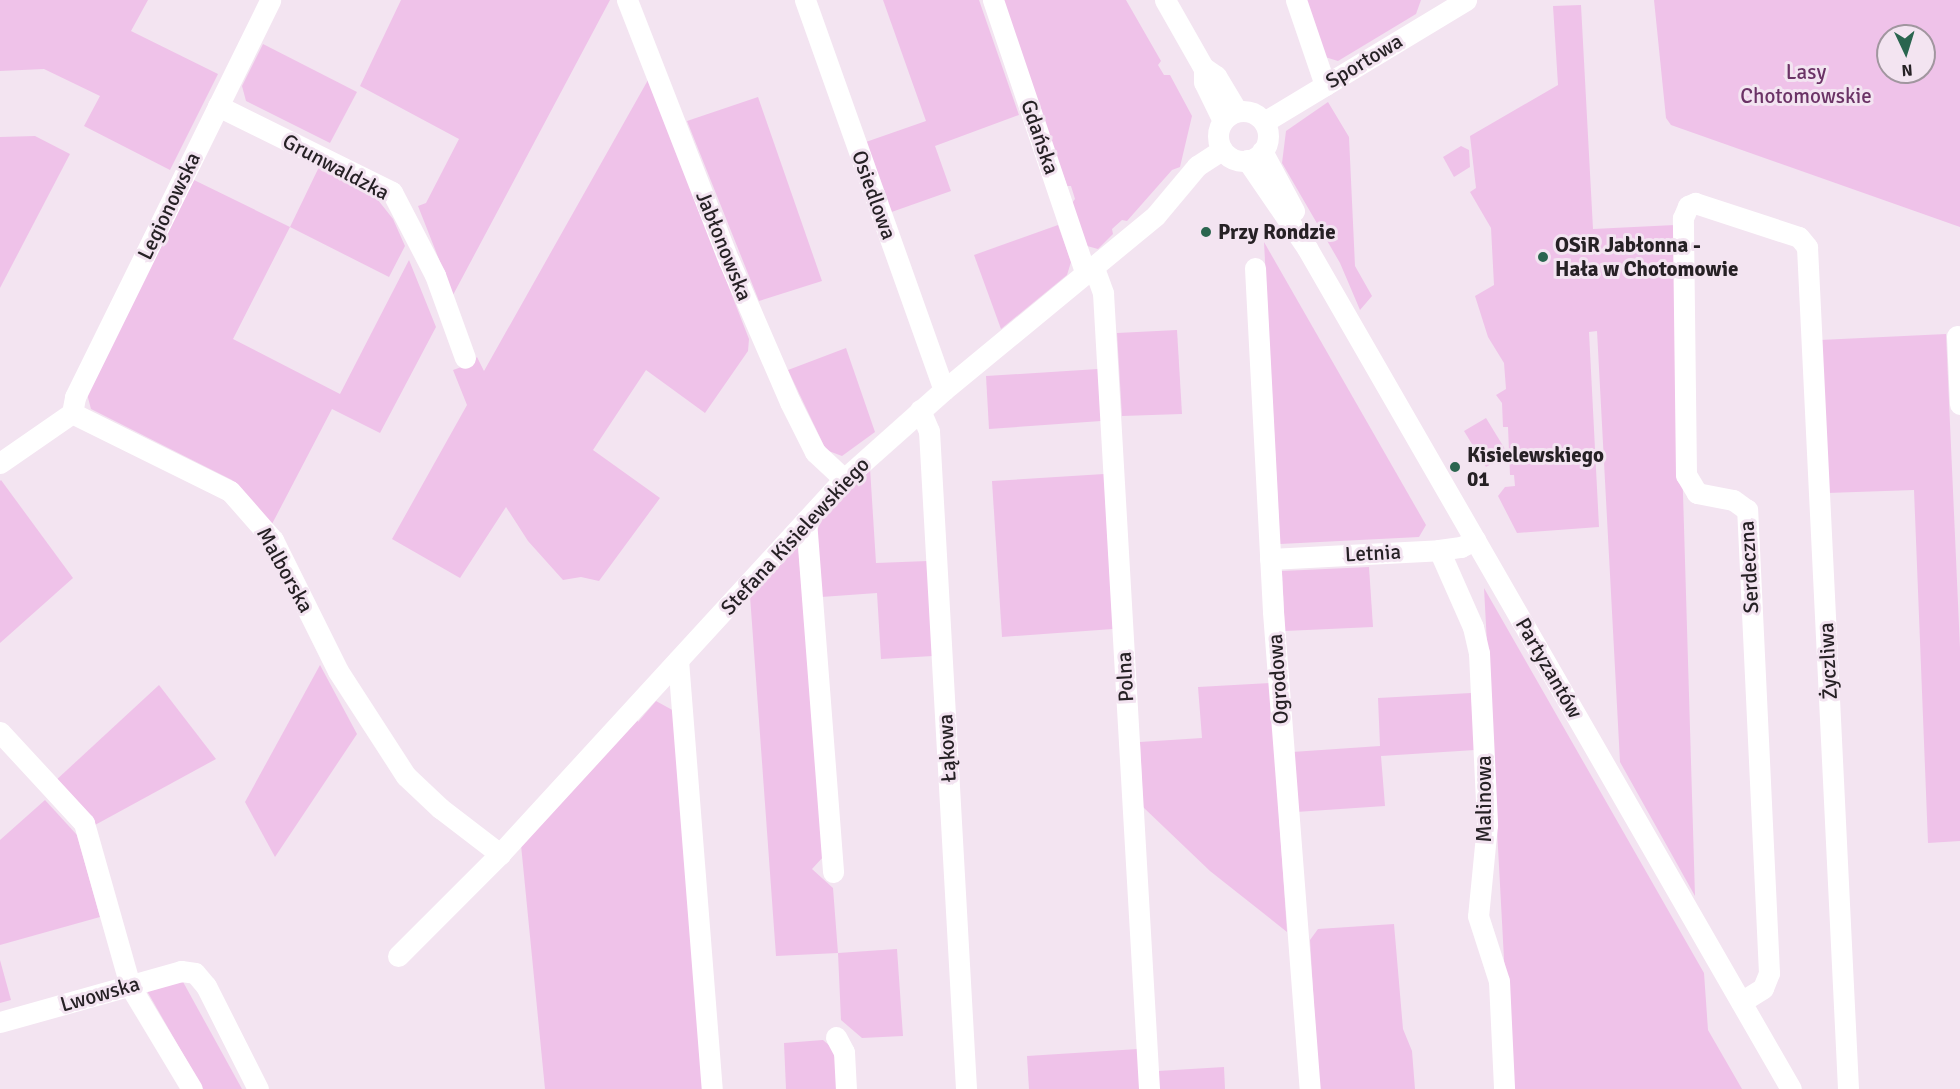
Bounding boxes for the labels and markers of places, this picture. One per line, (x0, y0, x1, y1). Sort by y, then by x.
place label: Przy Rondzie (1218, 219, 1336, 245)
marker: Przy Rondzie (1199, 225, 1213, 239)
place label: OSiR Jabłonna - Hała w Chotomowie (1555, 232, 1738, 282)
marker: OSiR Jabłonna - Hała w Chotomowie (1536, 250, 1550, 264)
place label: Kisielewskiego 01 (1467, 442, 1604, 492)
marker: Kisielewskiego 01 (1448, 460, 1462, 474)

